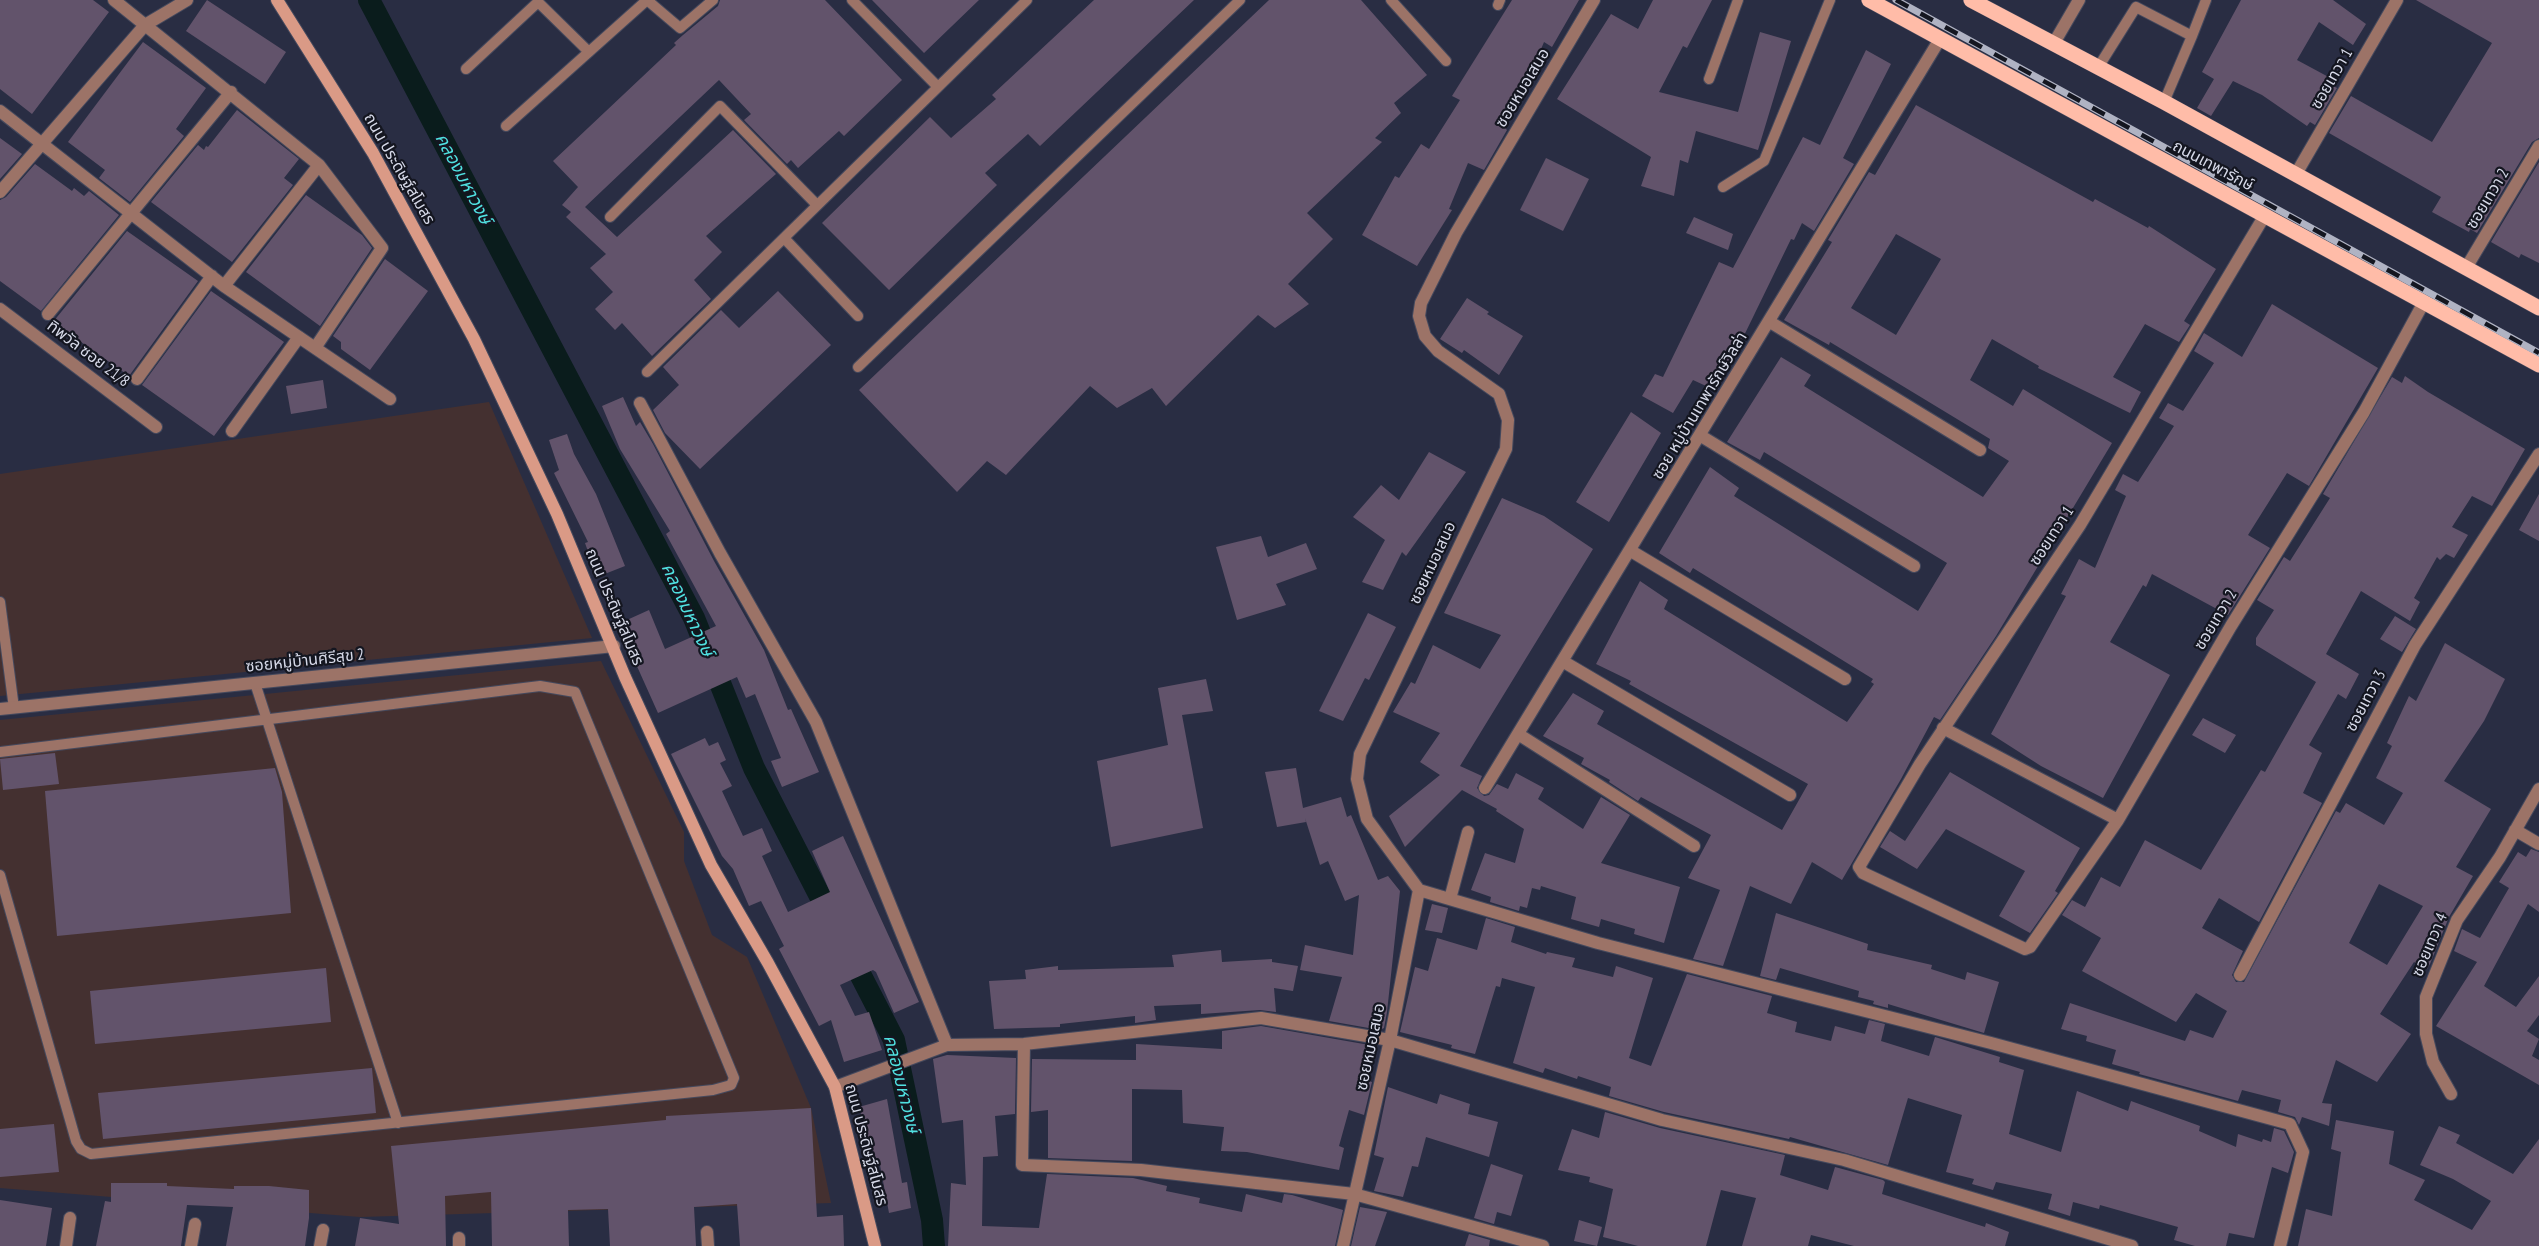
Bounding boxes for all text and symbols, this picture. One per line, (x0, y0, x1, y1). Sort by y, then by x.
street label: ซอยหมอเสนอ (1492, 45, 1554, 131)
street label: ซอยเทวา 1 (2307, 45, 2357, 113)
street label: ถนน ประดิษฐ์สโมสร (359, 110, 439, 228)
water label: คลองมหาวงษ์ (430, 130, 496, 228)
street label: ถนนเทพารักษ์ (2169, 137, 2257, 195)
street label: ซอยเทวา 2 (2463, 165, 2513, 233)
street label: ทิพวัล ซอย 21/8 (43, 317, 133, 391)
street label: ซอย หมู่บ้านเทพารักษ์วิลล่า (1648, 329, 1752, 483)
street label: ซอยเทวา 1 (2026, 503, 2078, 569)
street label: ซอยหมอเสนอ (1406, 519, 1460, 607)
street label: ถนน ประดิษฐ์สโมสร (581, 546, 647, 668)
water label: คลองมหาวงษ์ (656, 560, 718, 660)
street label: ซอยเทวา 2 (2191, 586, 2241, 654)
street label: ซอยหมู่บ้านศิรีสุข 2 (245, 645, 365, 677)
street label: ซอยเทวา 3 (2342, 667, 2390, 735)
street label: ซอยเทวา 4 (2408, 910, 2452, 980)
street label: ซอยหมอเสนอ (1352, 1002, 1390, 1092)
water label: คลองมหาวงษ์ (878, 1033, 924, 1135)
street label: ถนน ประดิษฐ์สโมสร (841, 1082, 891, 1208)

